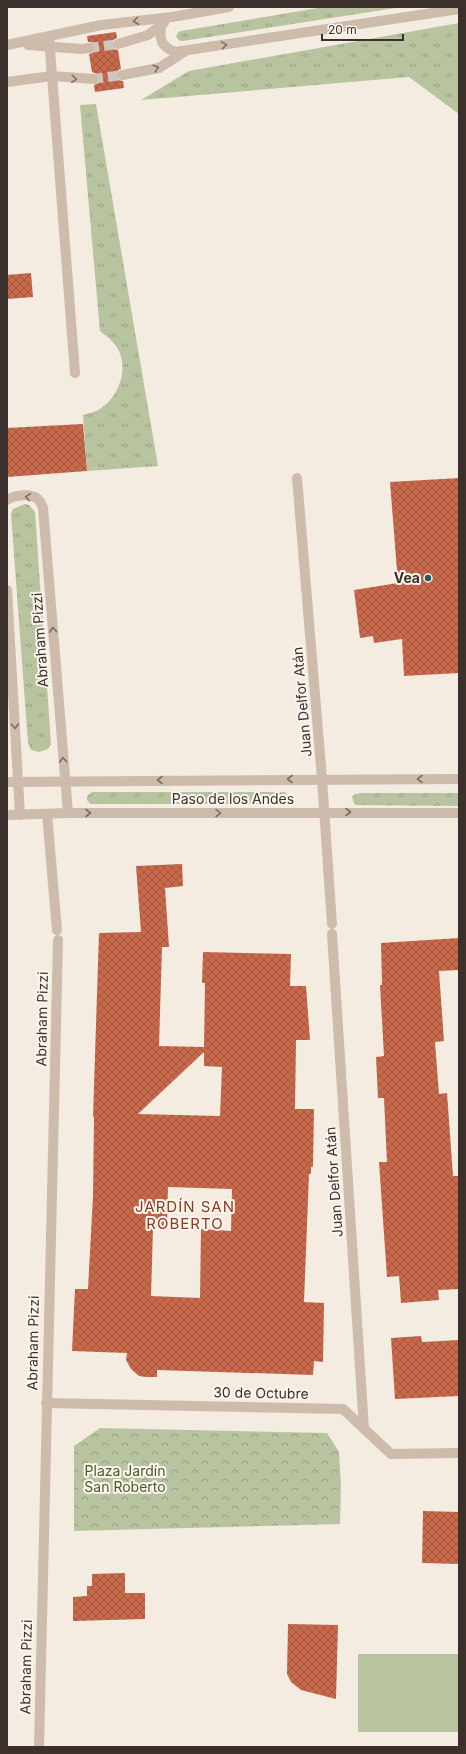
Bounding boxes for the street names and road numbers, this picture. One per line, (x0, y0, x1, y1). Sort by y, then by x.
street label: Abraham Pizzi (28, 592, 51, 688)
street label: Juan Delfor Atán (288, 646, 315, 758)
street label: Paso de los Andes (172, 790, 294, 807)
street label: Abraham Pizzi (32, 971, 51, 1067)
street label: Juan Delfor Atán (321, 1126, 346, 1238)
street label: Abraham Pizzi (23, 1295, 42, 1391)
street label: 30 de Octubre (213, 1383, 309, 1402)
street label: Abraham Pizzi (16, 1619, 35, 1715)

